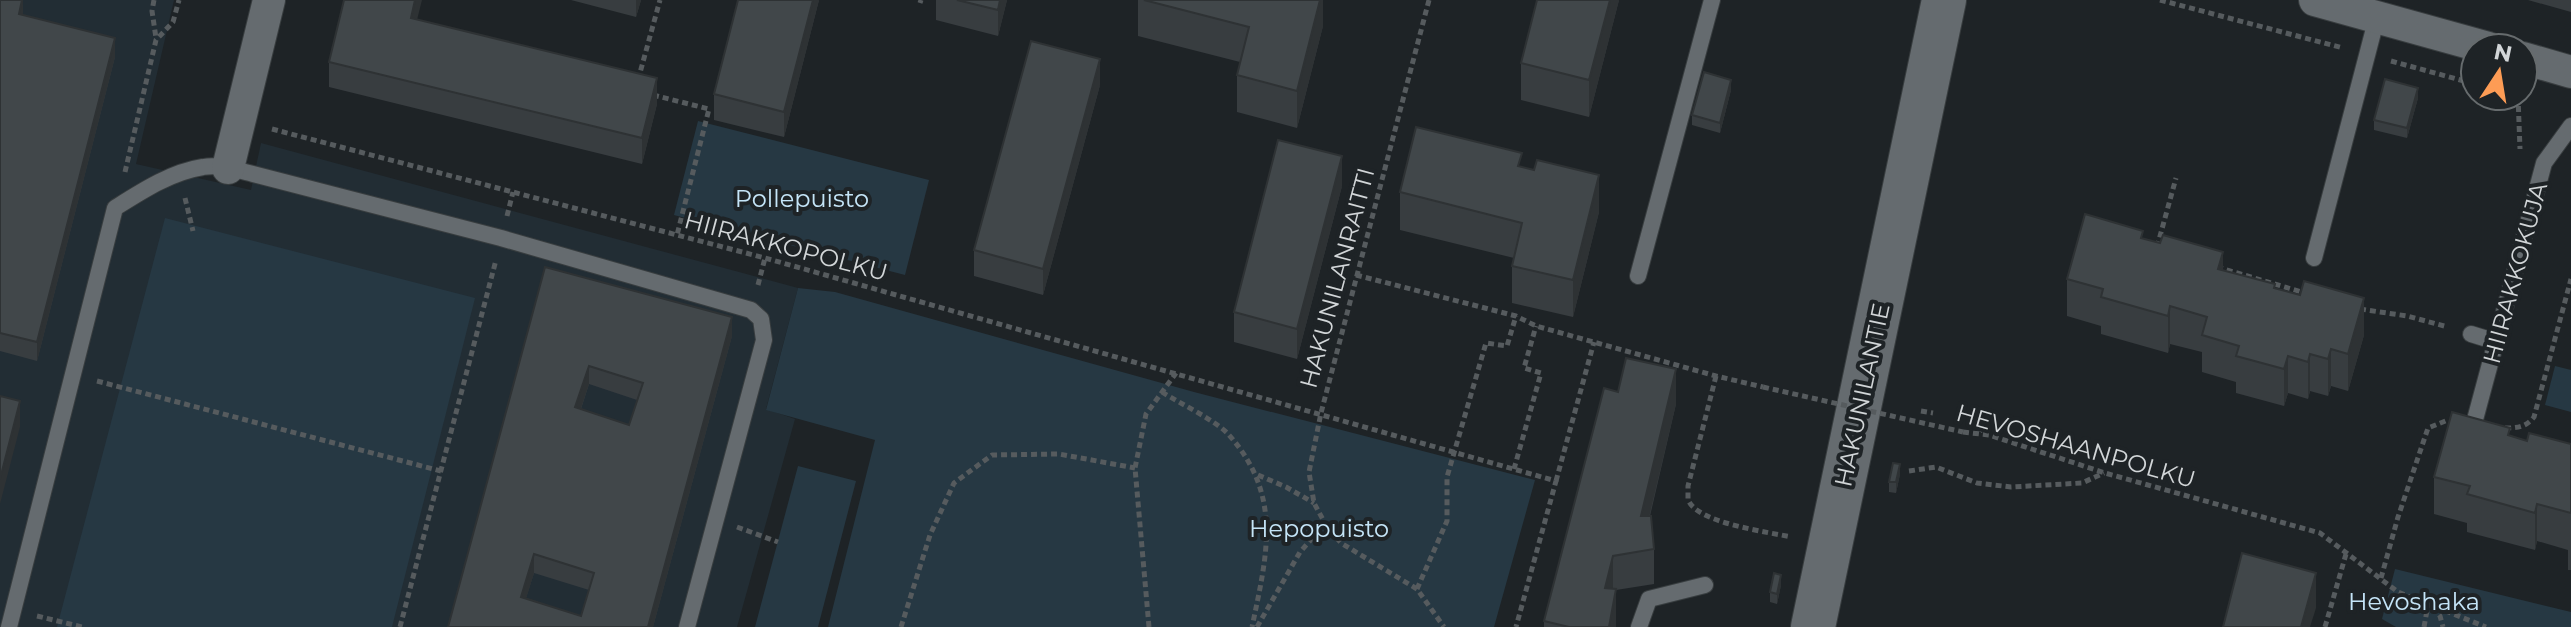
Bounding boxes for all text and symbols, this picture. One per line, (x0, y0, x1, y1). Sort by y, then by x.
north arrow (2459, 32, 2539, 112)
text: N (2492, 38, 2515, 68)
street label: HAKUNILANRAITTI (1294, 165, 1380, 391)
street label: HIIRAKKOKUJA (2477, 178, 2553, 367)
park label: Pollepuisto (735, 184, 869, 213)
street label: HIIRAKKOPOLKU (681, 205, 891, 287)
street label: HAKUNILANTIE (1828, 300, 1896, 490)
street label: HEVOSHAANPOLKU (1953, 398, 2199, 494)
park label: Hepopuisto (1249, 514, 1389, 543)
park label: Hevoshaka (2348, 587, 2480, 616)

